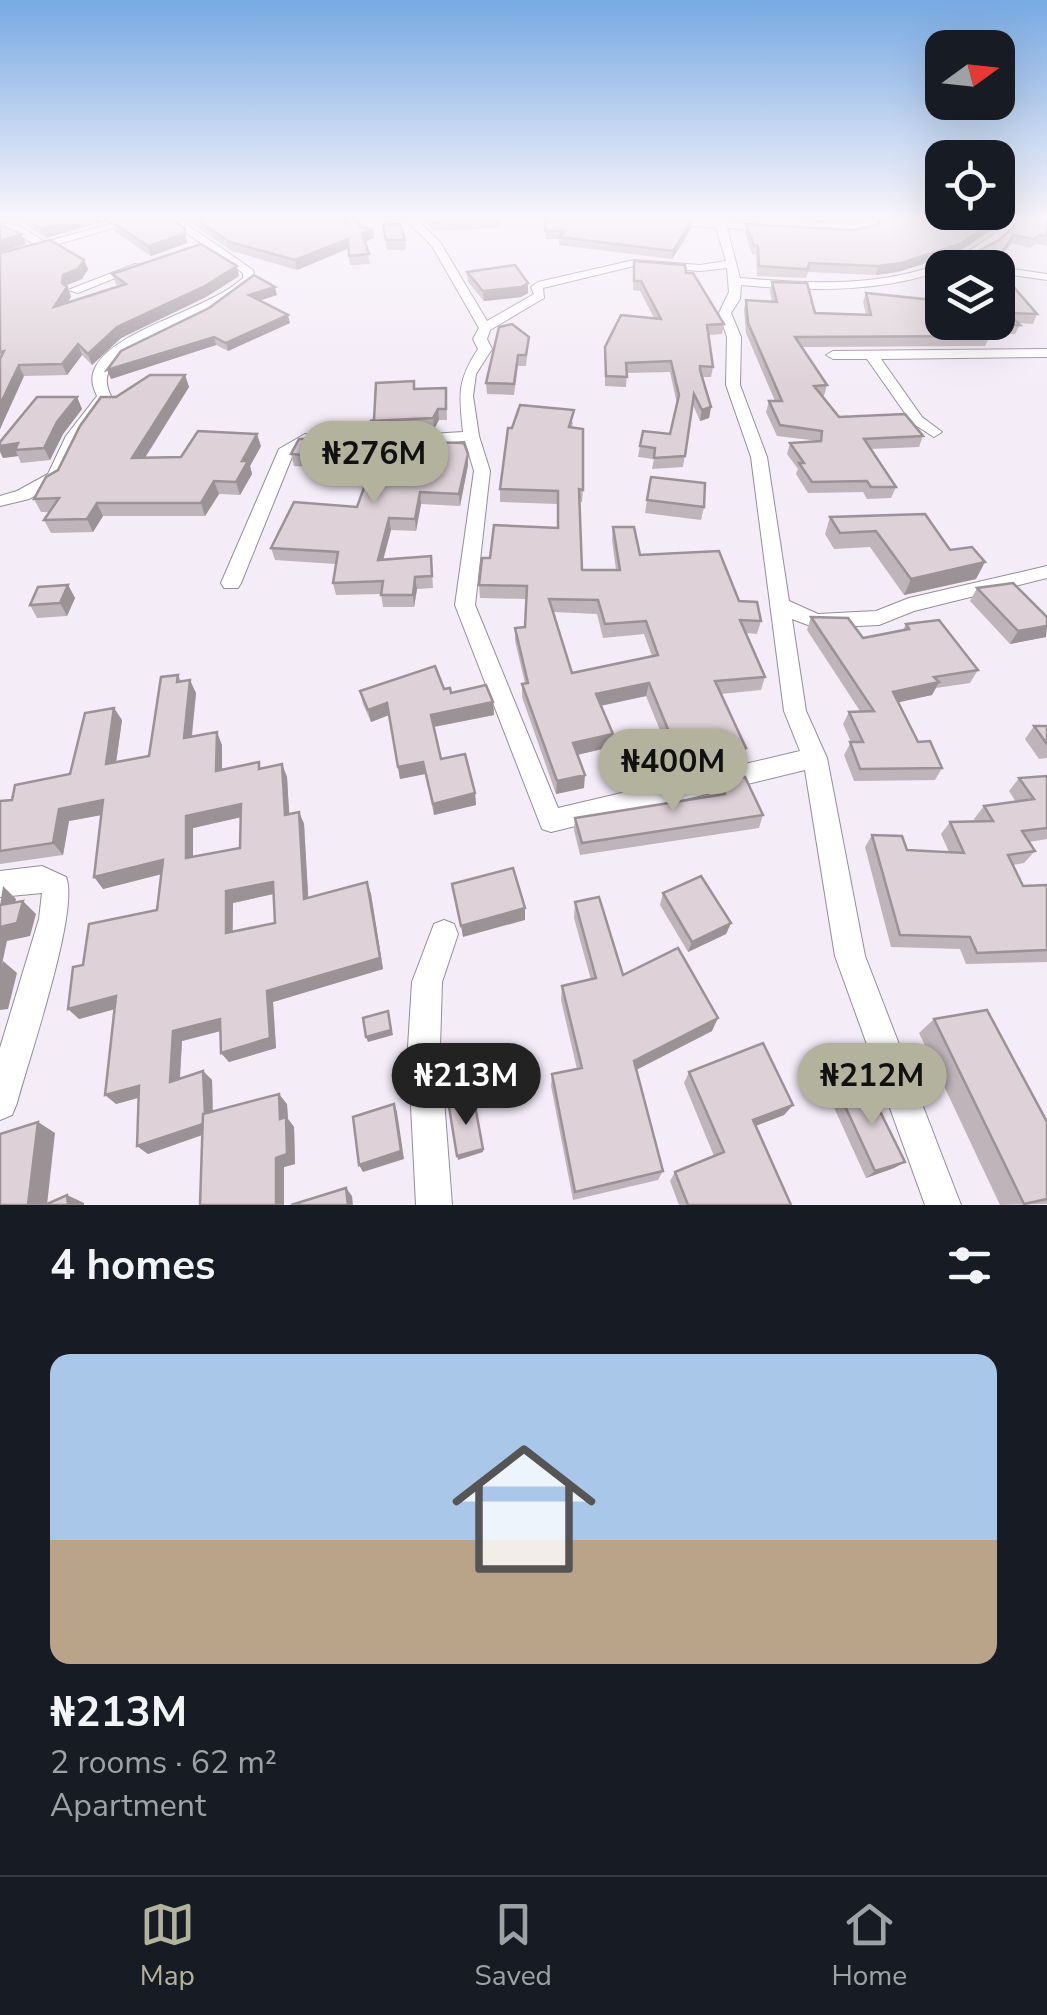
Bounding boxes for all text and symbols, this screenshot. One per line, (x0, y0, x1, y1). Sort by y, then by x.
north arrow (925, 30, 1015, 120)
map controls (925, 30, 1015, 340)
button: locate (925, 140, 1015, 230)
button: layers (925, 250, 1015, 340)
pin: ₦276M (304, 421, 444, 506)
text: ₦276M (322, 432, 426, 475)
pin: ₦400M (603, 729, 743, 814)
text: ₦400M (621, 740, 725, 783)
pin: ₦213M (396, 1043, 536, 1128)
pin: ₦212M (802, 1043, 942, 1128)
text: ₦213M (414, 1054, 518, 1097)
text: ₦212M (820, 1054, 924, 1097)
text: 4 homes (50, 1237, 215, 1294)
icon: filters (942, 1238, 997, 1293)
icon: home (434, 1419, 614, 1599)
text: ₦213M (50, 1684, 187, 1741)
text: 2 rooms · 62 m² (50, 1741, 277, 1784)
text: Apartment (50, 1784, 206, 1827)
tab: Map (140, 1897, 195, 1995)
tab: Saved (475, 1897, 552, 1995)
tab: Home (831, 1897, 907, 1995)

